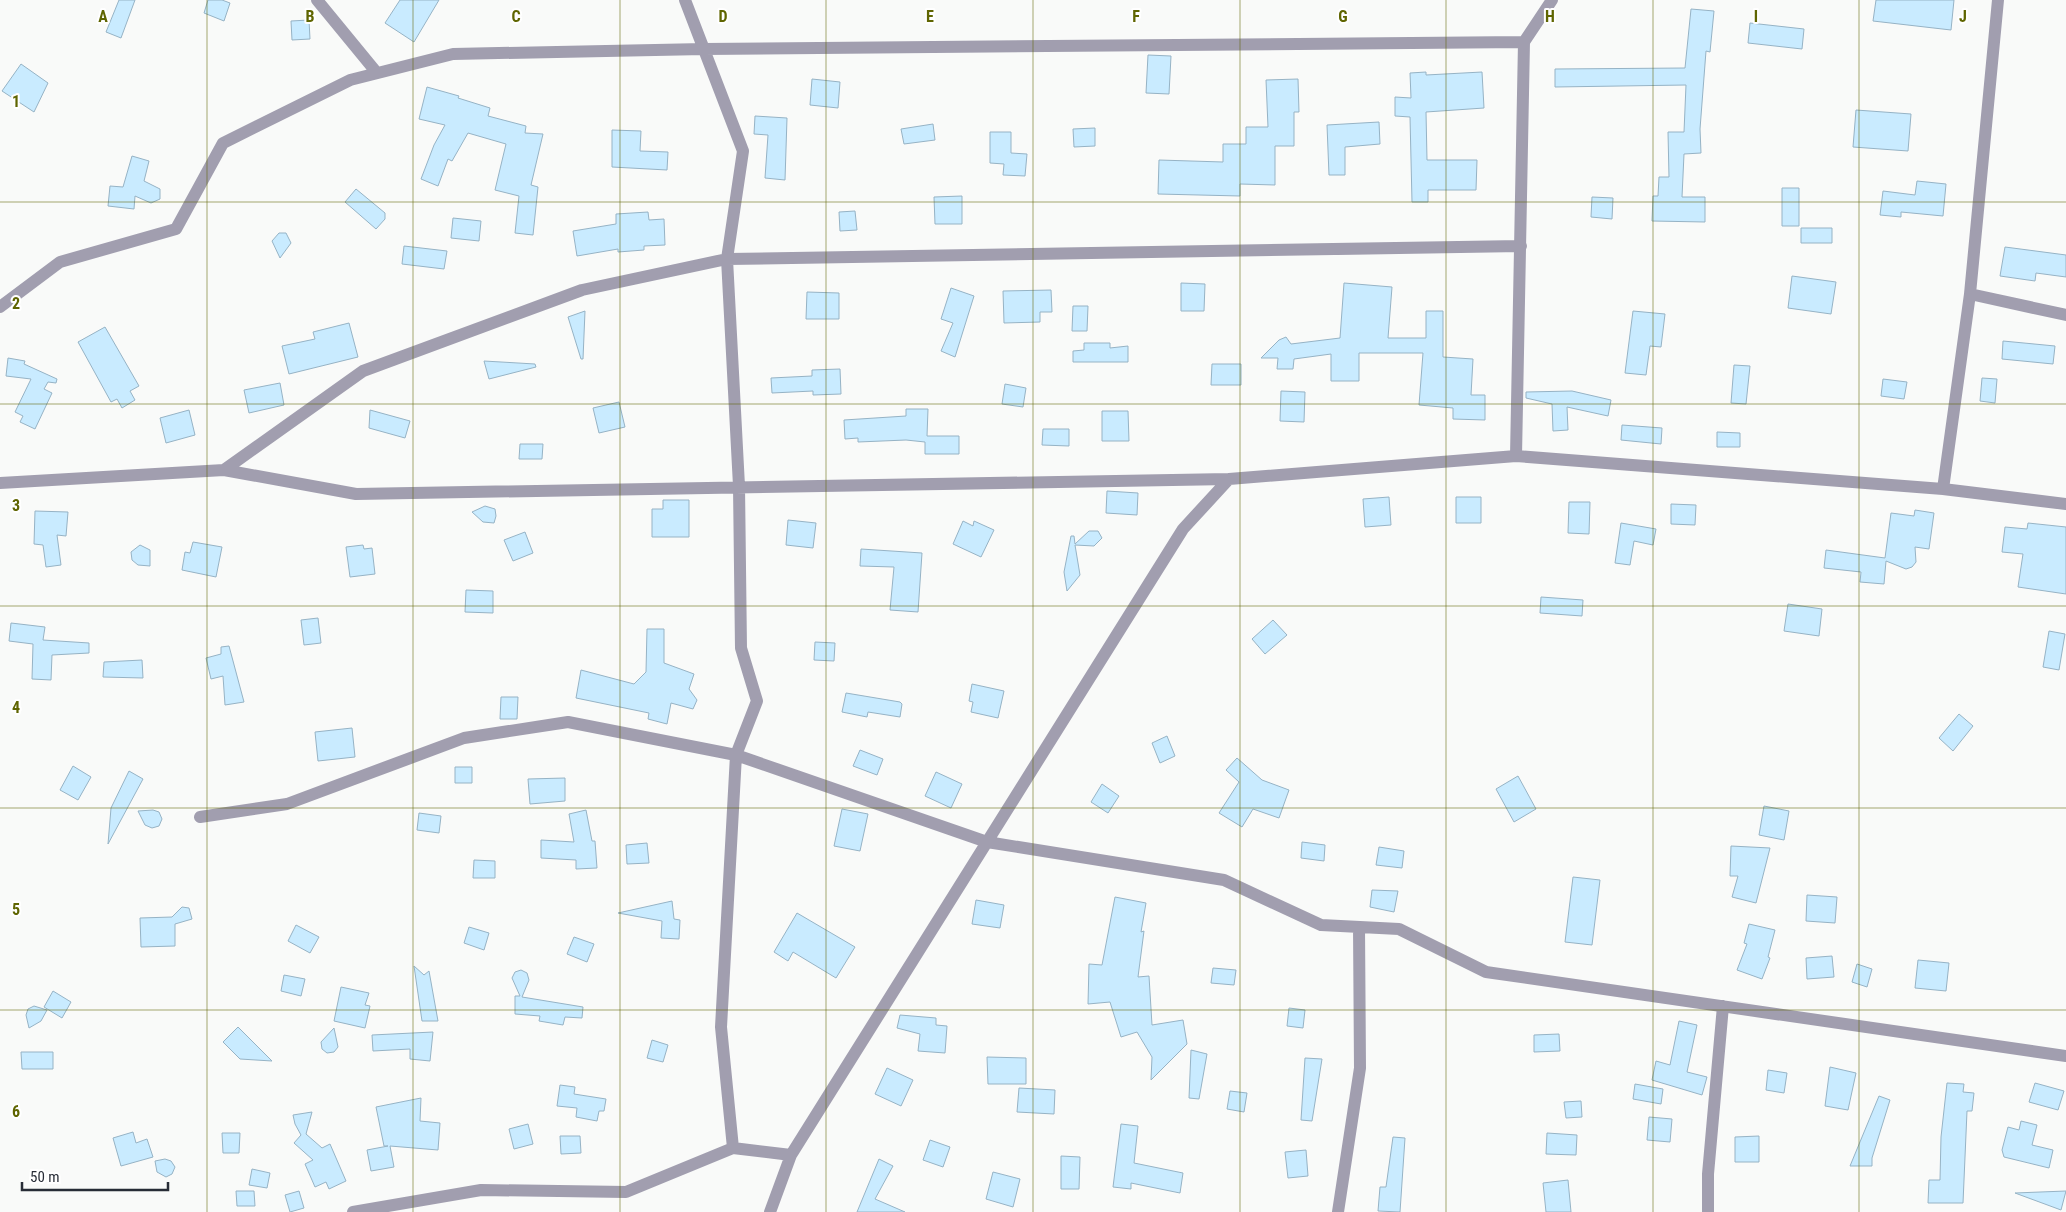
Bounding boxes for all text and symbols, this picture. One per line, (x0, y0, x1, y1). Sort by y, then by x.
text: A (98, 7, 108, 26)
text: B (306, 7, 315, 26)
text: C (511, 7, 521, 26)
text: D (718, 7, 728, 26)
text: E (926, 7, 934, 26)
text: F (1132, 7, 1140, 26)
text: G (1338, 7, 1348, 26)
text: H (1545, 7, 1555, 26)
text: I (1754, 7, 1758, 26)
text: J (1959, 7, 1967, 26)
text: 1 (12, 92, 20, 111)
text: 2 (12, 294, 20, 313)
text: 3 (12, 496, 20, 515)
text: 4 (12, 698, 20, 717)
text: 5 (12, 900, 20, 919)
text: 6 (12, 1102, 20, 1121)
scale bar (22, 1160, 169, 1192)
text: 50 m (30, 1168, 60, 1186)

